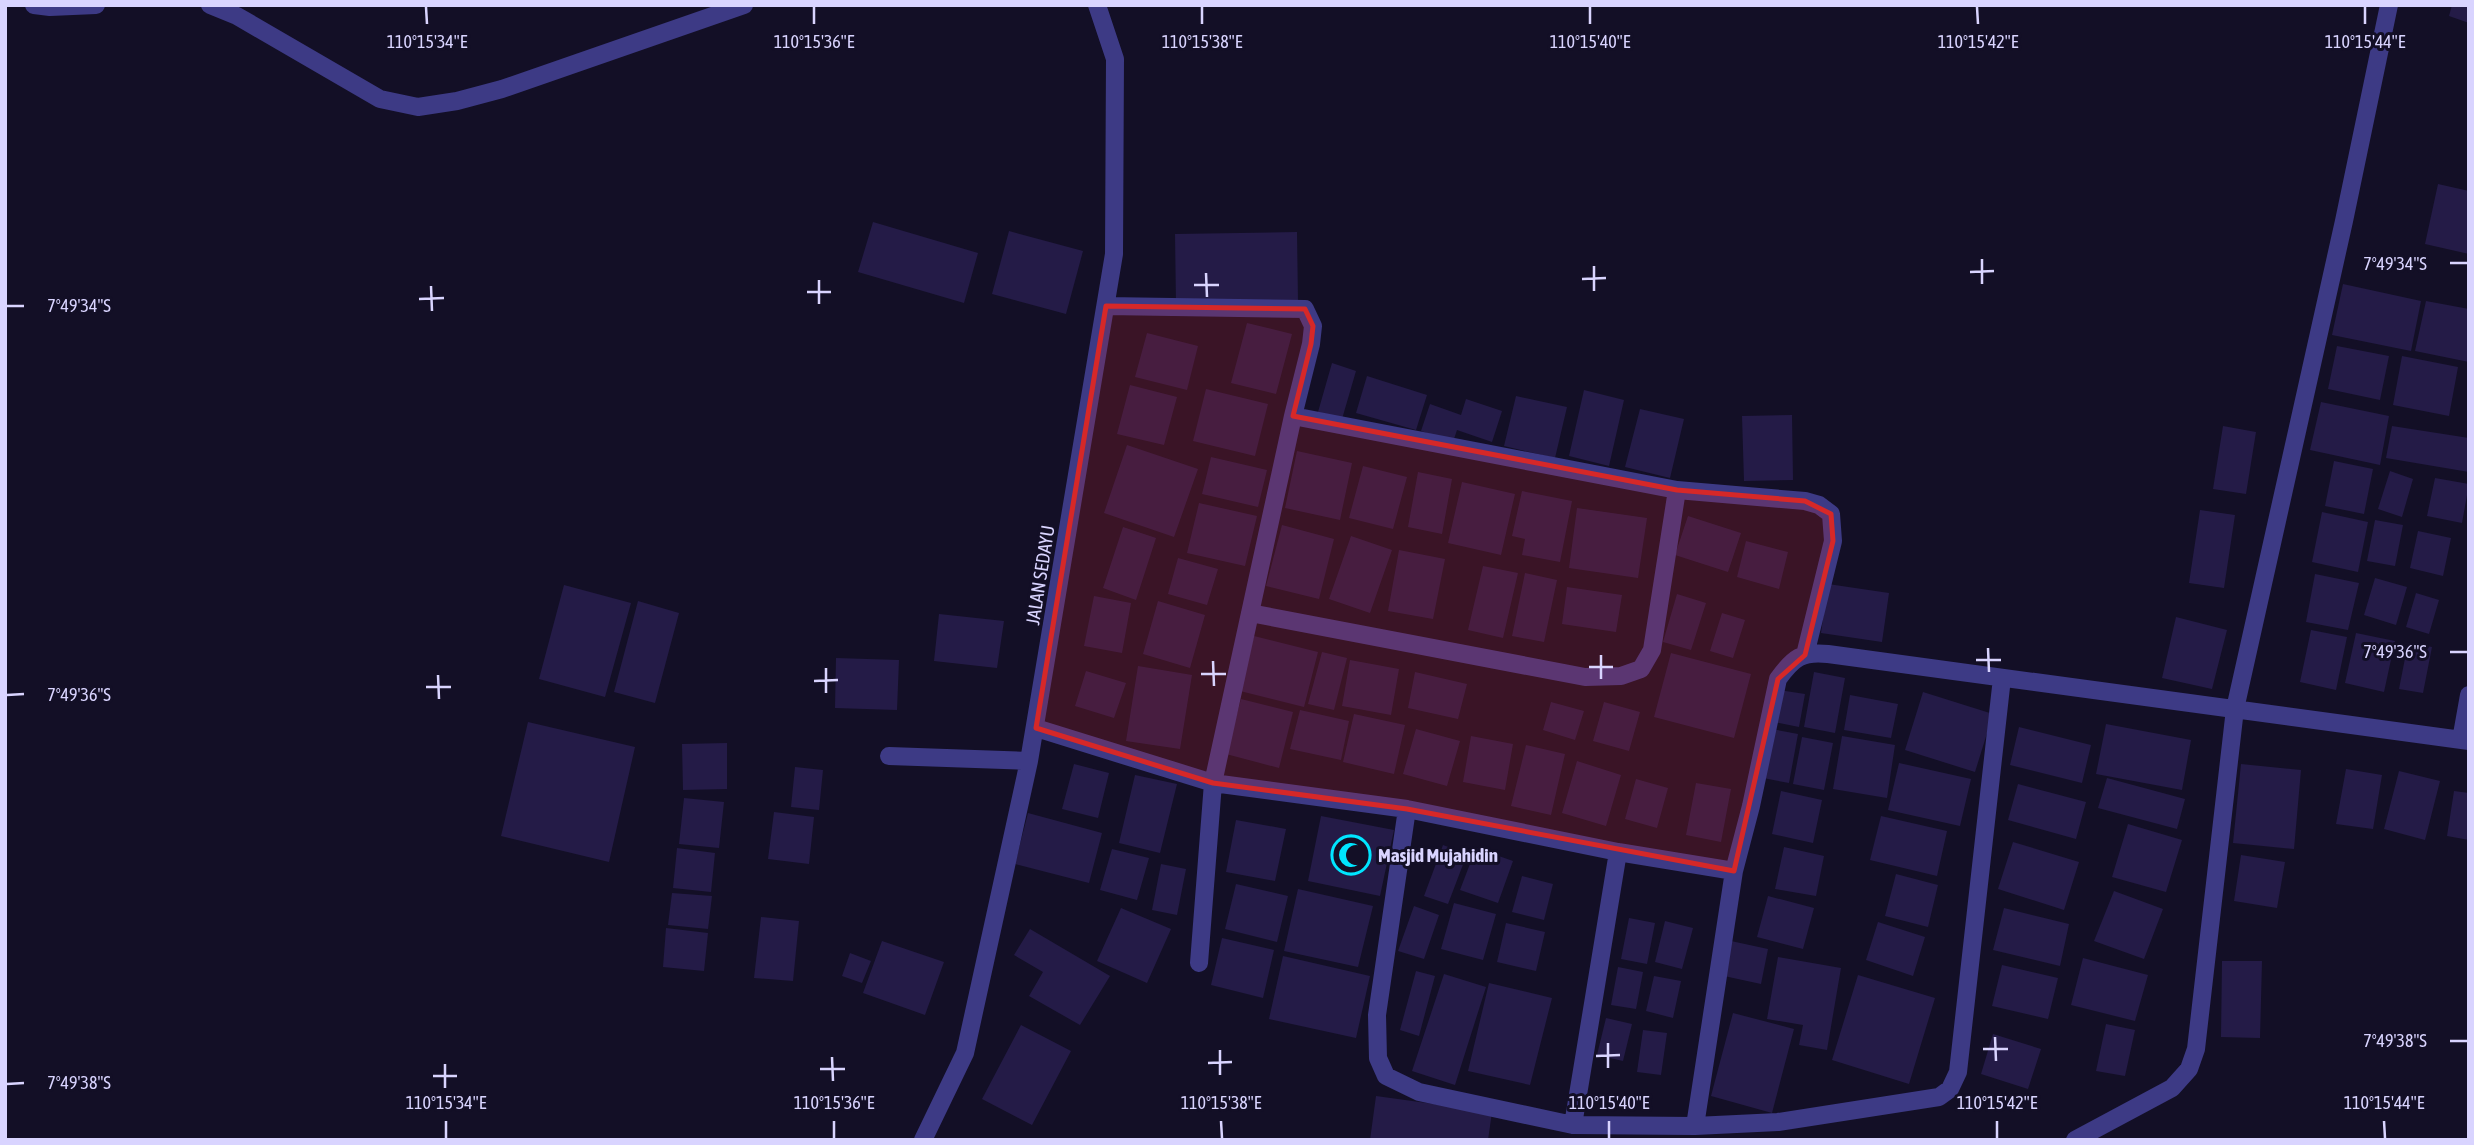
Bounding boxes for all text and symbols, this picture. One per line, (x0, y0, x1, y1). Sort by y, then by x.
text: 110°15'34"E (387, 31, 468, 52)
text: 110°15'36"E (774, 31, 855, 52)
text: 110°15'38"E (1162, 31, 1243, 52)
text: 110°15'40"E (1550, 31, 1631, 52)
text: 110°15'42"E (1938, 31, 2019, 52)
text: 110°15'44"E (2325, 31, 2406, 52)
text: 7°49'34"S (2363, 253, 2427, 274)
text: 7°49'34"S (47, 295, 111, 316)
street label: JALAN SEDAYU (1021, 524, 1059, 626)
text: 7°49'36"S (2363, 641, 2427, 662)
text: 7°49'36"S (47, 684, 111, 705)
mosque icon: Masjid Mujahidin (1330, 834, 1372, 876)
place label: Masjid Mujahidin (1378, 844, 1498, 866)
text: 7°49'38"S (2363, 1030, 2427, 1051)
text: 7°49'38"S (47, 1072, 111, 1093)
text: 110°15'34"E (406, 1092, 487, 1113)
text: 110°15'36"E (794, 1092, 875, 1113)
text: 110°15'38"E (1181, 1092, 1262, 1113)
text: 110°15'40"E (1569, 1092, 1650, 1113)
text: 110°15'42"E (1957, 1092, 2038, 1113)
text: 110°15'44"E (2344, 1092, 2425, 1113)

